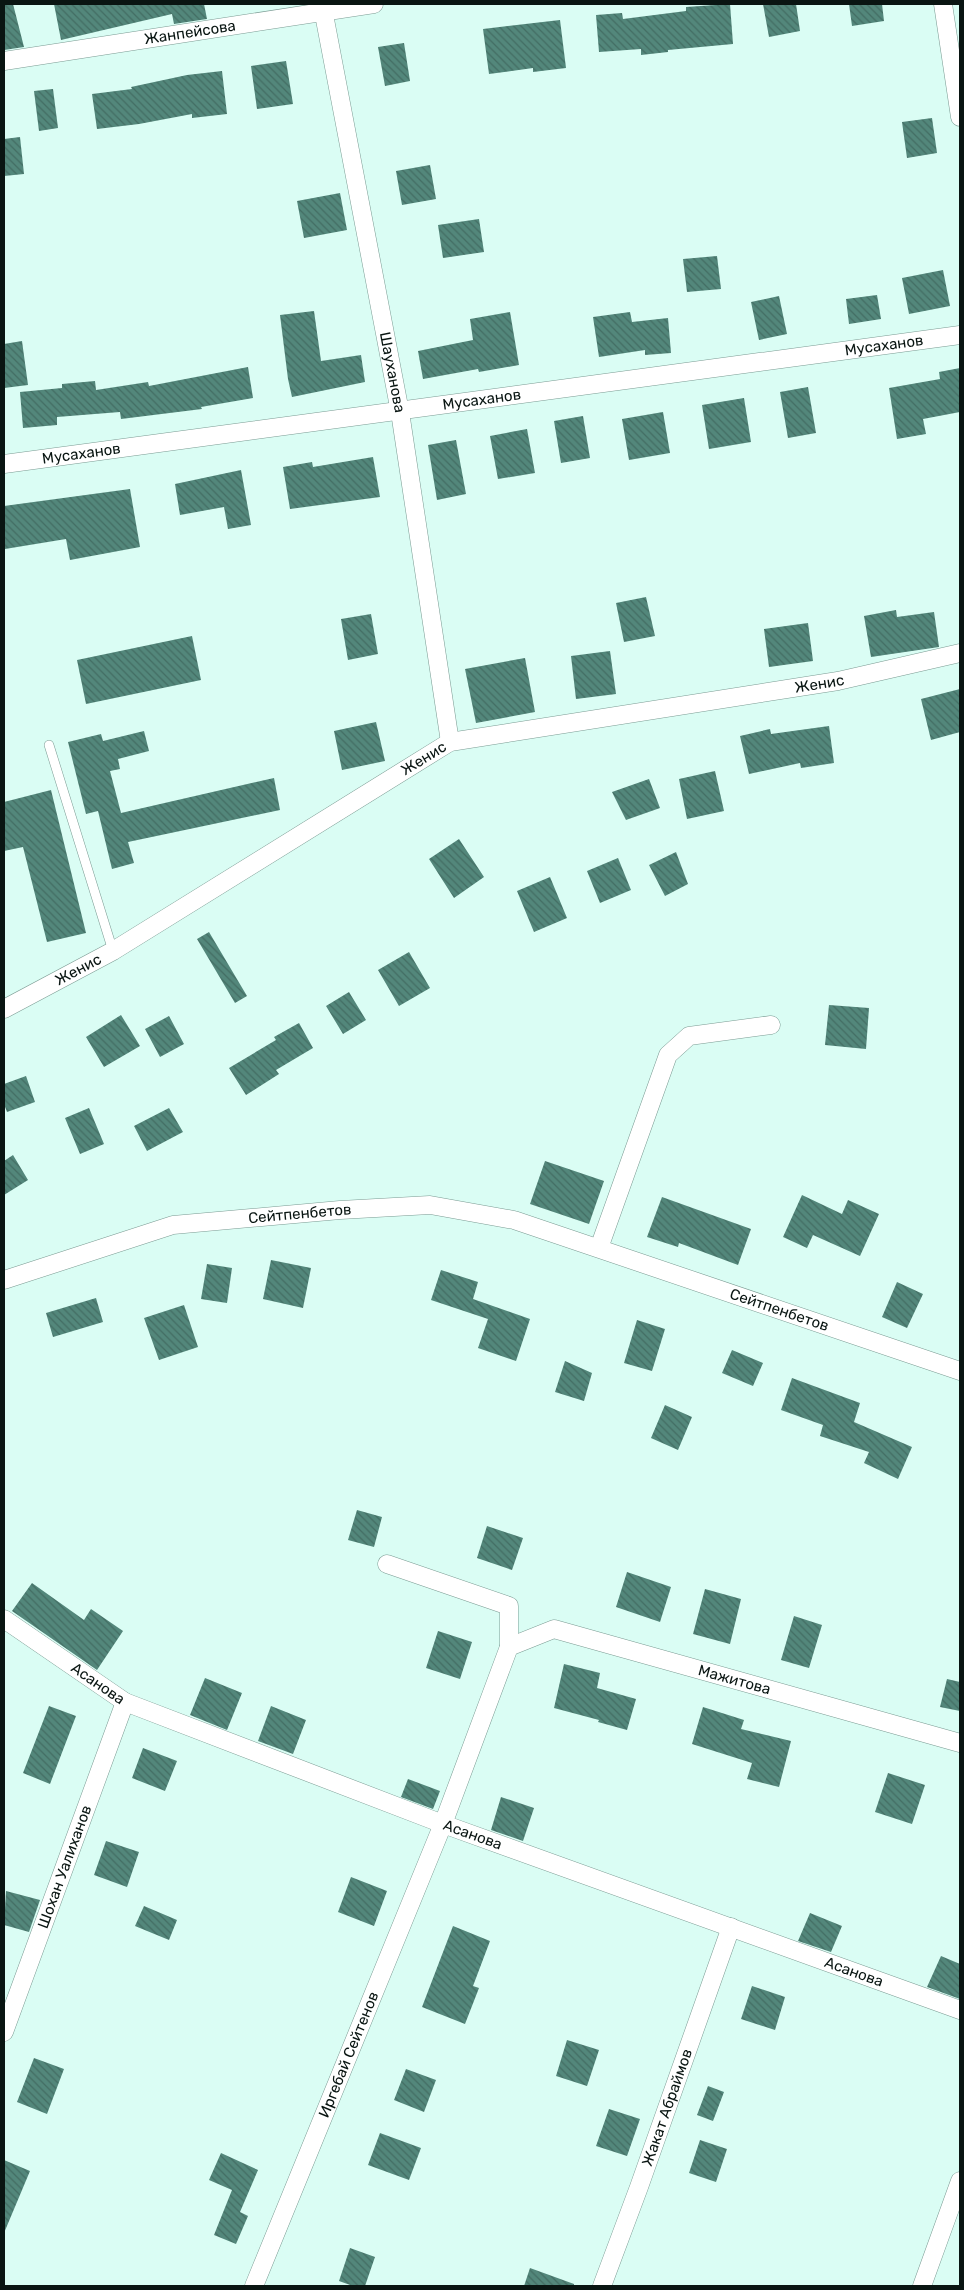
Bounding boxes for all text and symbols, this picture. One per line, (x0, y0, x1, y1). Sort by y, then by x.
street label: Жанпейсова (143, 16, 237, 48)
street label: Шауханова (376, 330, 409, 414)
street label: Мусаханов (844, 331, 924, 359)
street label: Мусаханов (441, 385, 522, 414)
street label: Мусаханов (41, 439, 122, 468)
street label: Женис (793, 671, 846, 697)
street label: Женис (398, 738, 450, 779)
street label: Женис (52, 950, 104, 989)
street label: Сейтпенбетов (247, 1200, 352, 1227)
street label: Сейтпенбетов (727, 1285, 831, 1335)
street label: Асанова (68, 1659, 128, 1708)
street label: Мажитова (696, 1661, 773, 1698)
street label: Шохан Уалиханов (34, 1803, 95, 1931)
street label: Асанова (441, 1816, 505, 1854)
street label: Асанова (822, 1953, 886, 1991)
street label: Иргебай Сейтенов (315, 1989, 382, 2120)
street label: Жакат Абраймов (638, 2046, 696, 2169)

